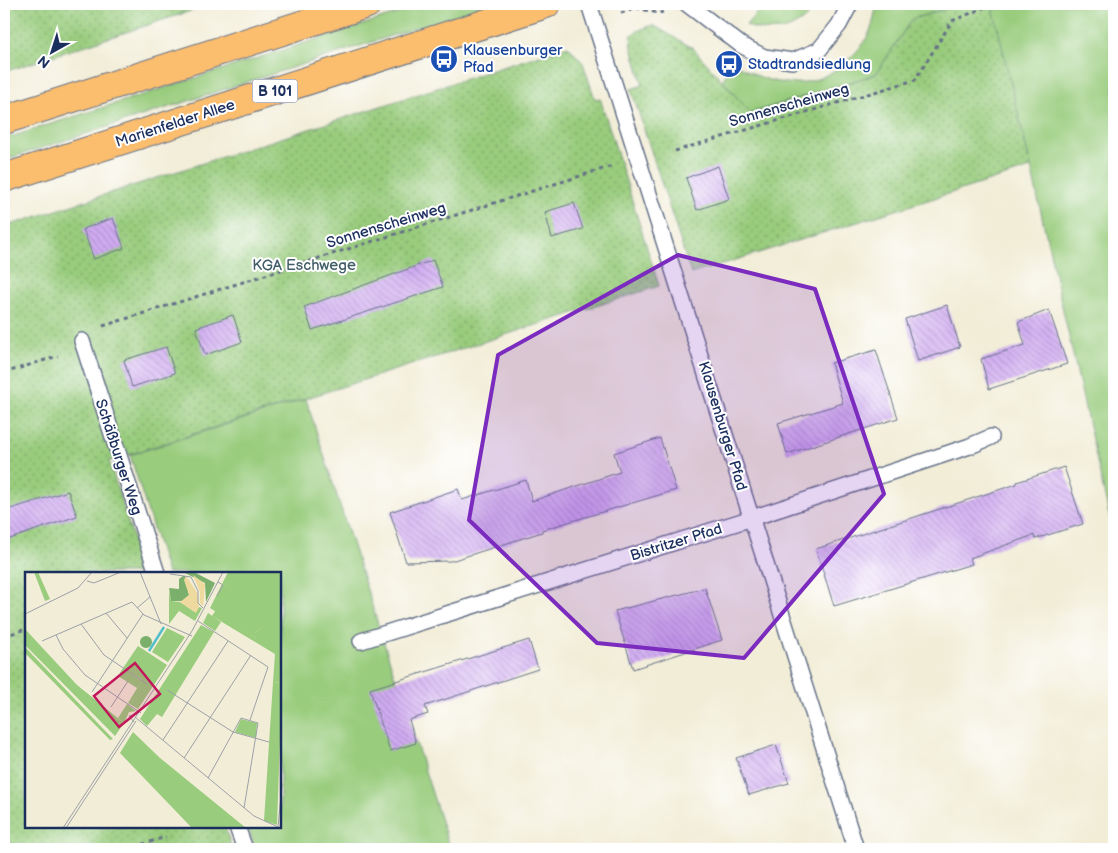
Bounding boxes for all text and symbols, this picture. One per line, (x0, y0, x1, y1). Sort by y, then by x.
north arrow (28, 28, 78, 78)
place label: Klausenburger Pfad (463, 41, 563, 77)
bus stop icon: Klausenburger Pfad (429, 44, 459, 74)
bus stop icon: Stadtrandsiedlung (714, 49, 744, 79)
text: N (35, 52, 54, 72)
place label: Stadtrandsiedlung (748, 55, 871, 74)
street label: Sonnenscheinweg (727, 79, 851, 132)
road number: B 101 (252, 80, 298, 102)
street label: Marienfelder Allee (113, 95, 237, 152)
street label: Sonnenscheinweg (324, 198, 448, 253)
park label: KGA Eschwege (252, 256, 356, 275)
street label: Klausenburger Pfad (694, 359, 751, 493)
street label: Schäßburger Weg (91, 397, 146, 518)
street label: Bistritzer Pfad (628, 519, 724, 565)
inset map (25, 572, 281, 828)

